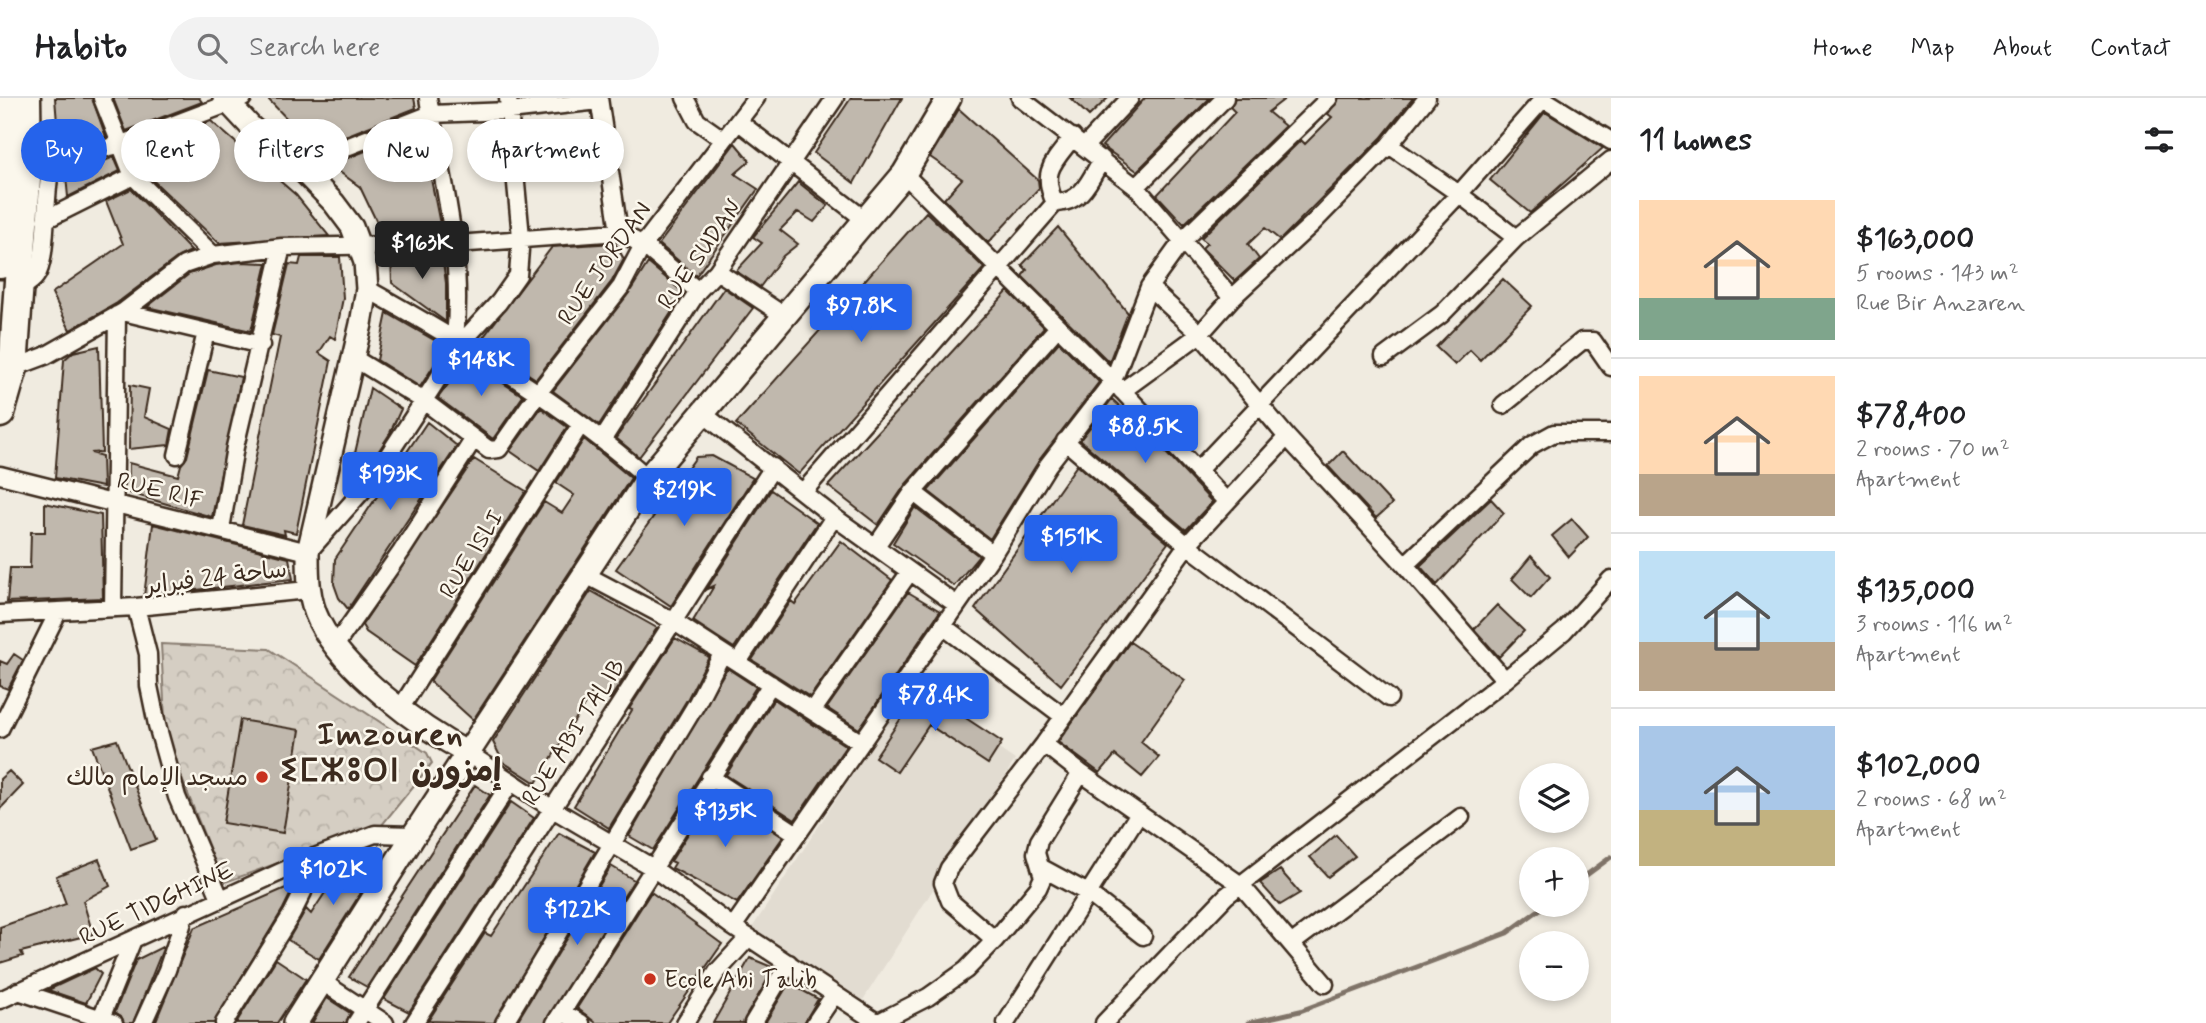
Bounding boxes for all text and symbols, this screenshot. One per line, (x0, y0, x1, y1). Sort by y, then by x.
search box (169, 17, 659, 80)
text: Habito (35, 26, 127, 70)
icon: search (193, 29, 231, 67)
text: Search here (249, 31, 380, 65)
text: Home (1813, 33, 1873, 64)
text: Map (1911, 33, 1955, 64)
text: About (1993, 33, 2052, 64)
text: Contact (2090, 33, 2171, 64)
chip: Buy (21, 119, 107, 182)
chip: Rent (121, 119, 220, 182)
chip: Filters (234, 119, 349, 182)
chip: New (363, 119, 453, 182)
chip: Apartment (467, 119, 624, 182)
text: 11 homes (1639, 121, 1752, 160)
icon: filters (2140, 121, 2178, 159)
street label: RUE SUDAN (651, 193, 750, 316)
street label: RUE JORDAN (551, 196, 659, 332)
text: $163,000 (1856, 220, 1974, 259)
pin: $163K (373, 222, 471, 281)
icon: home (1695, 228, 1779, 312)
text: $163K (391, 229, 453, 259)
text: 5 rooms · 143 m² (1856, 259, 2019, 289)
pin: $97.8K (804, 285, 918, 344)
text: Rue Bir Anzaren (1856, 289, 2025, 319)
text: $97.8K (826, 292, 896, 322)
pin: $148K (432, 338, 530, 398)
text: $148K (448, 346, 514, 376)
text: $78,400 (1856, 396, 1966, 435)
icon: home (1695, 404, 1779, 488)
pin: $88.5K (1088, 406, 1202, 465)
text: $88.5K (1108, 413, 1182, 443)
text: 2 rooms · 70 m² (1856, 435, 2010, 465)
pin: $193K (341, 452, 439, 512)
text: $193K (358, 460, 422, 490)
text: Apartment (1856, 465, 1961, 495)
street label: RUE RIF (113, 466, 206, 517)
pin: $219K (635, 468, 733, 528)
text: $219K (652, 476, 716, 506)
street label: RUE ISLI (433, 505, 512, 605)
pin: $151K (1022, 516, 1120, 575)
text: $151K (1040, 523, 1102, 553)
street label: ساحة 24 فبراير (142, 554, 289, 603)
text: $135,000 (1856, 571, 1975, 610)
icon: home (1695, 579, 1779, 663)
text: 3 rooms · 116 m² (1856, 610, 2013, 640)
text: Apartment (1856, 640, 1961, 670)
street label: RUE ABI TALIB (515, 654, 633, 812)
pin: $78.4K (878, 674, 992, 733)
text: $78.4K (898, 681, 972, 711)
district label: Imzouren ⵉⵎⵣⵓⵔⵏ إمزورن (281, 714, 501, 793)
text: $102,000 (1856, 746, 1981, 785)
icon: home (1695, 754, 1779, 838)
place label: مسجد الإمام مالك (66, 763, 248, 795)
map controls (1519, 763, 1589, 1001)
button: layers (1519, 763, 1589, 833)
marker: مسجد الإمام مالك (254, 769, 270, 785)
text: 2 rooms · 68 m² (1856, 785, 2007, 815)
pin: $135K (676, 790, 774, 849)
text: $135K (694, 797, 756, 827)
text: Apartment (1856, 815, 1961, 845)
button: + (1519, 847, 1589, 917)
pin: $102K (284, 848, 382, 907)
street label: RUE TIDGHINE (74, 855, 239, 954)
text: $102K (300, 855, 366, 885)
pin: $122K (528, 888, 626, 947)
text: $122K (544, 895, 610, 925)
button: − (1519, 931, 1589, 1001)
place label: Ecole Abi Talib (664, 965, 817, 996)
marker: Ecole Abi Talib (642, 971, 658, 987)

